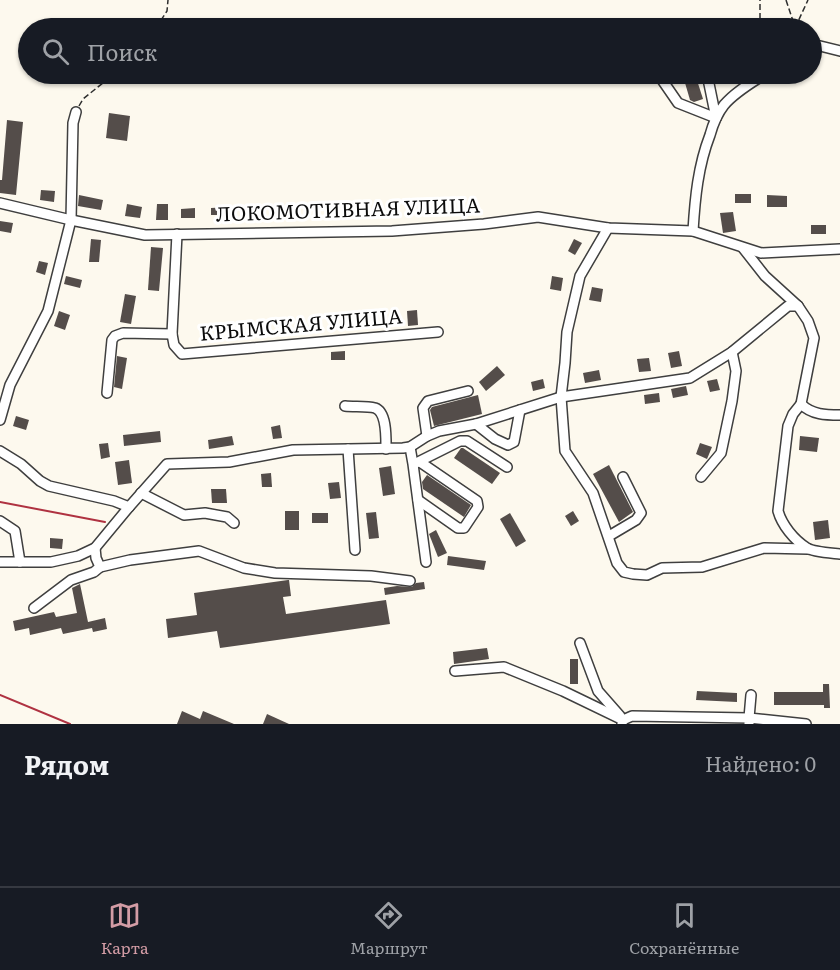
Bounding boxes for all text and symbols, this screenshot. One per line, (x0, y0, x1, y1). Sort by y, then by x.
search box (18, 18, 822, 84)
icon: search (39, 35, 72, 68)
text: Поиск (87, 35, 157, 68)
street label: ЛОКОМОТИВНАЯ УЛИЦА (215, 188, 481, 228)
street label: КРЫМСКАЯ УЛИЦА (198, 299, 404, 347)
text: Рядом (24, 744, 109, 783)
text: Найдено: 0 (705, 748, 816, 778)
tab: Карта (101, 899, 149, 959)
tab: Маршрут (350, 899, 428, 959)
tab: Сохранённые (629, 899, 739, 959)

